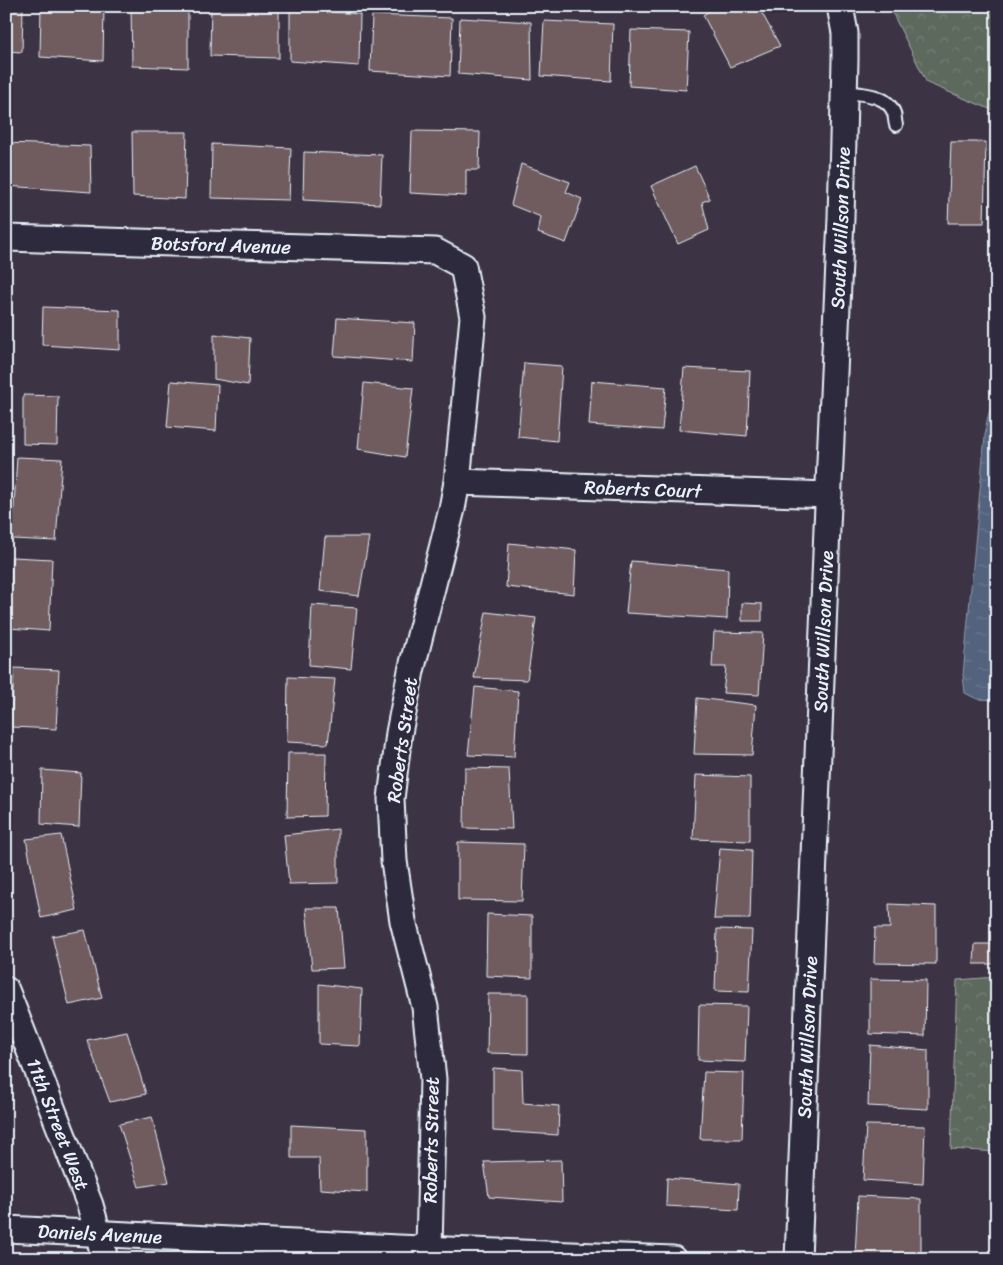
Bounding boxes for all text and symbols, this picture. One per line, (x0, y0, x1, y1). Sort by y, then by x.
street label: South Willson Drive (820, 146, 859, 310)
street label: Botsford Avenue (150, 226, 292, 263)
street label: Roberts Court (584, 470, 704, 507)
street label: South Willson Drive (803, 550, 843, 713)
street label: Roberts Street (377, 675, 427, 805)
street label: South Willson Drive (787, 956, 827, 1119)
street label: 11th Street West (18, 1053, 99, 1195)
street label: Roberts Street (413, 1077, 449, 1203)
street label: Daniels Avenue (37, 1214, 163, 1253)

